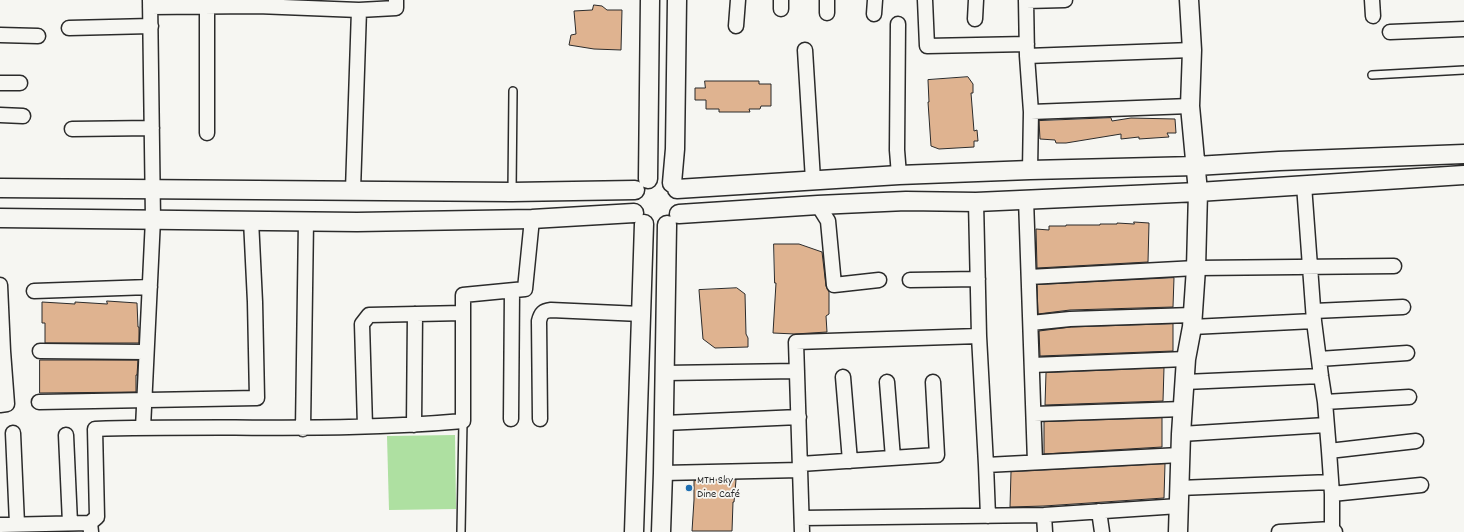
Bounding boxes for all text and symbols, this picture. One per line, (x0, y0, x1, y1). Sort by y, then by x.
place label: MTH Sky Dine Café (697, 474, 740, 502)
marker: MTH Sky Dine Café (684, 483, 694, 493)

